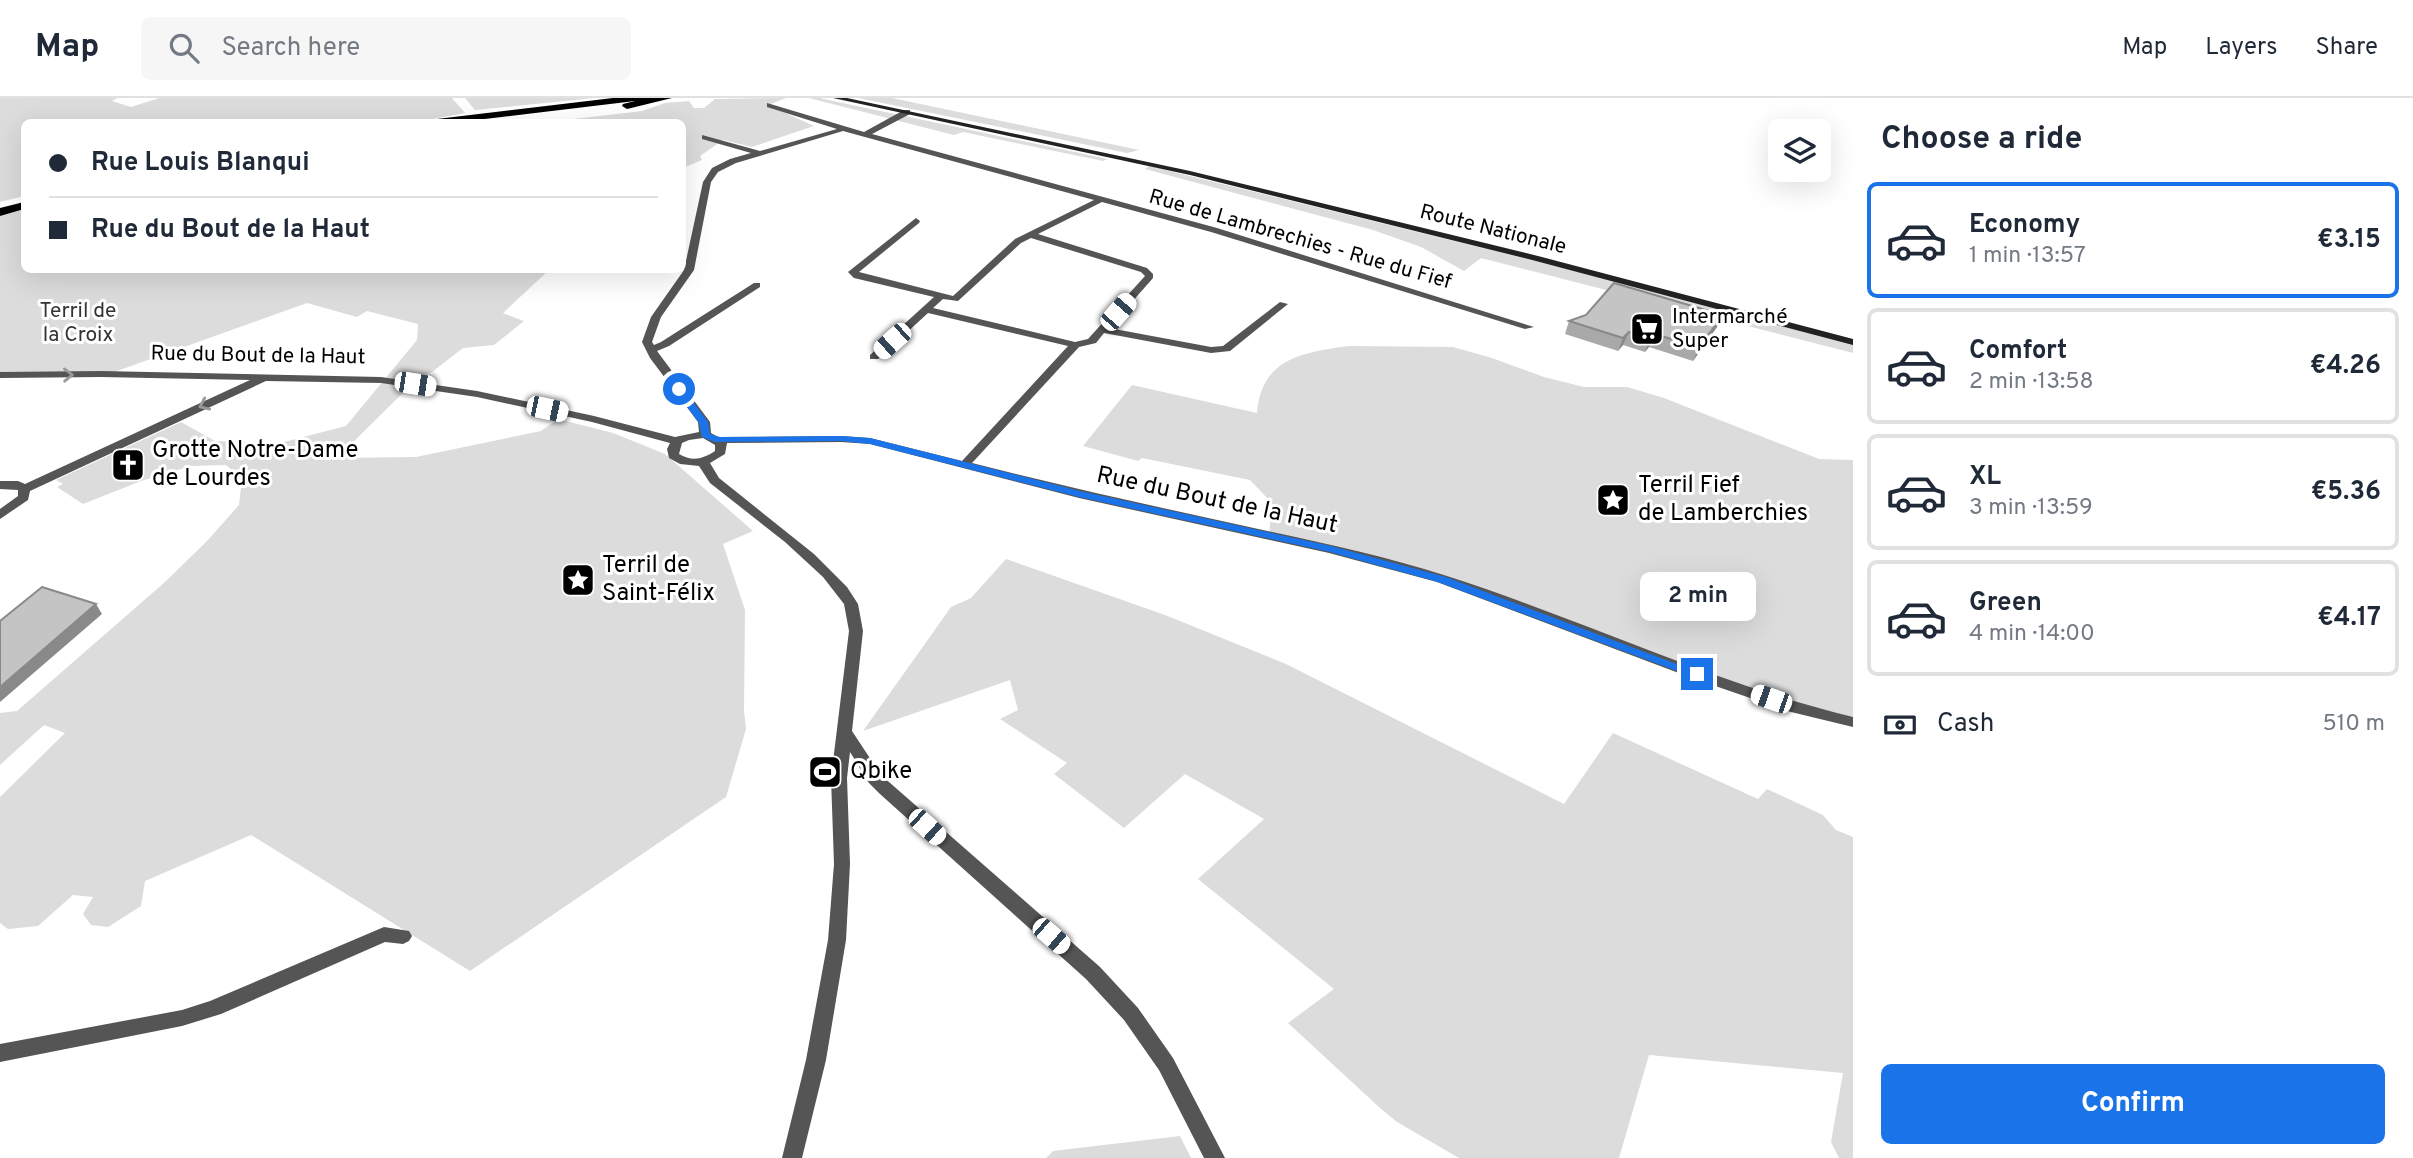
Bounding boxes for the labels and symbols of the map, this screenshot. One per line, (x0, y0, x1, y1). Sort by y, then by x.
street label: Rue de Lambrechies - Rue du Fief (1146, 184, 1454, 296)
street label: Route Nationale (1417, 199, 1569, 261)
car (1097, 289, 1140, 335)
park label: Terril de la Croix (40, 298, 116, 349)
place label: Intermarché Super (1672, 304, 1788, 355)
supermarket icon: Intermarché Super (1628, 310, 1666, 348)
car (870, 319, 915, 363)
street label: Rue du Bout de la Haut (150, 341, 366, 371)
one-way arrow (63, 367, 74, 383)
car (393, 370, 438, 398)
route start (663, 373, 695, 405)
car (525, 394, 570, 424)
one-way arrow (199, 397, 211, 411)
place label: Grotte Notre-Dame de Lourdes (152, 436, 358, 494)
church icon: Grotte Notre-Dame de Lourdes (109, 446, 147, 484)
street label: Rue du Bout de la Haut (1094, 461, 1340, 541)
place label: Terril Fief de Lamberchies (1638, 471, 1808, 529)
place icon: Terril Fief de Lamberchies (1594, 481, 1632, 519)
place label: Terril de Saint-Félix (602, 551, 715, 609)
place icon: Terril de Saint-Félix (559, 561, 597, 599)
callout: 2 min (1639, 573, 1755, 622)
route end (1681, 658, 1713, 690)
car (1748, 682, 1795, 716)
sports icon: Qbike (806, 753, 844, 791)
place label: Qbike (850, 757, 912, 787)
car (905, 805, 950, 849)
car (1029, 914, 1074, 958)

